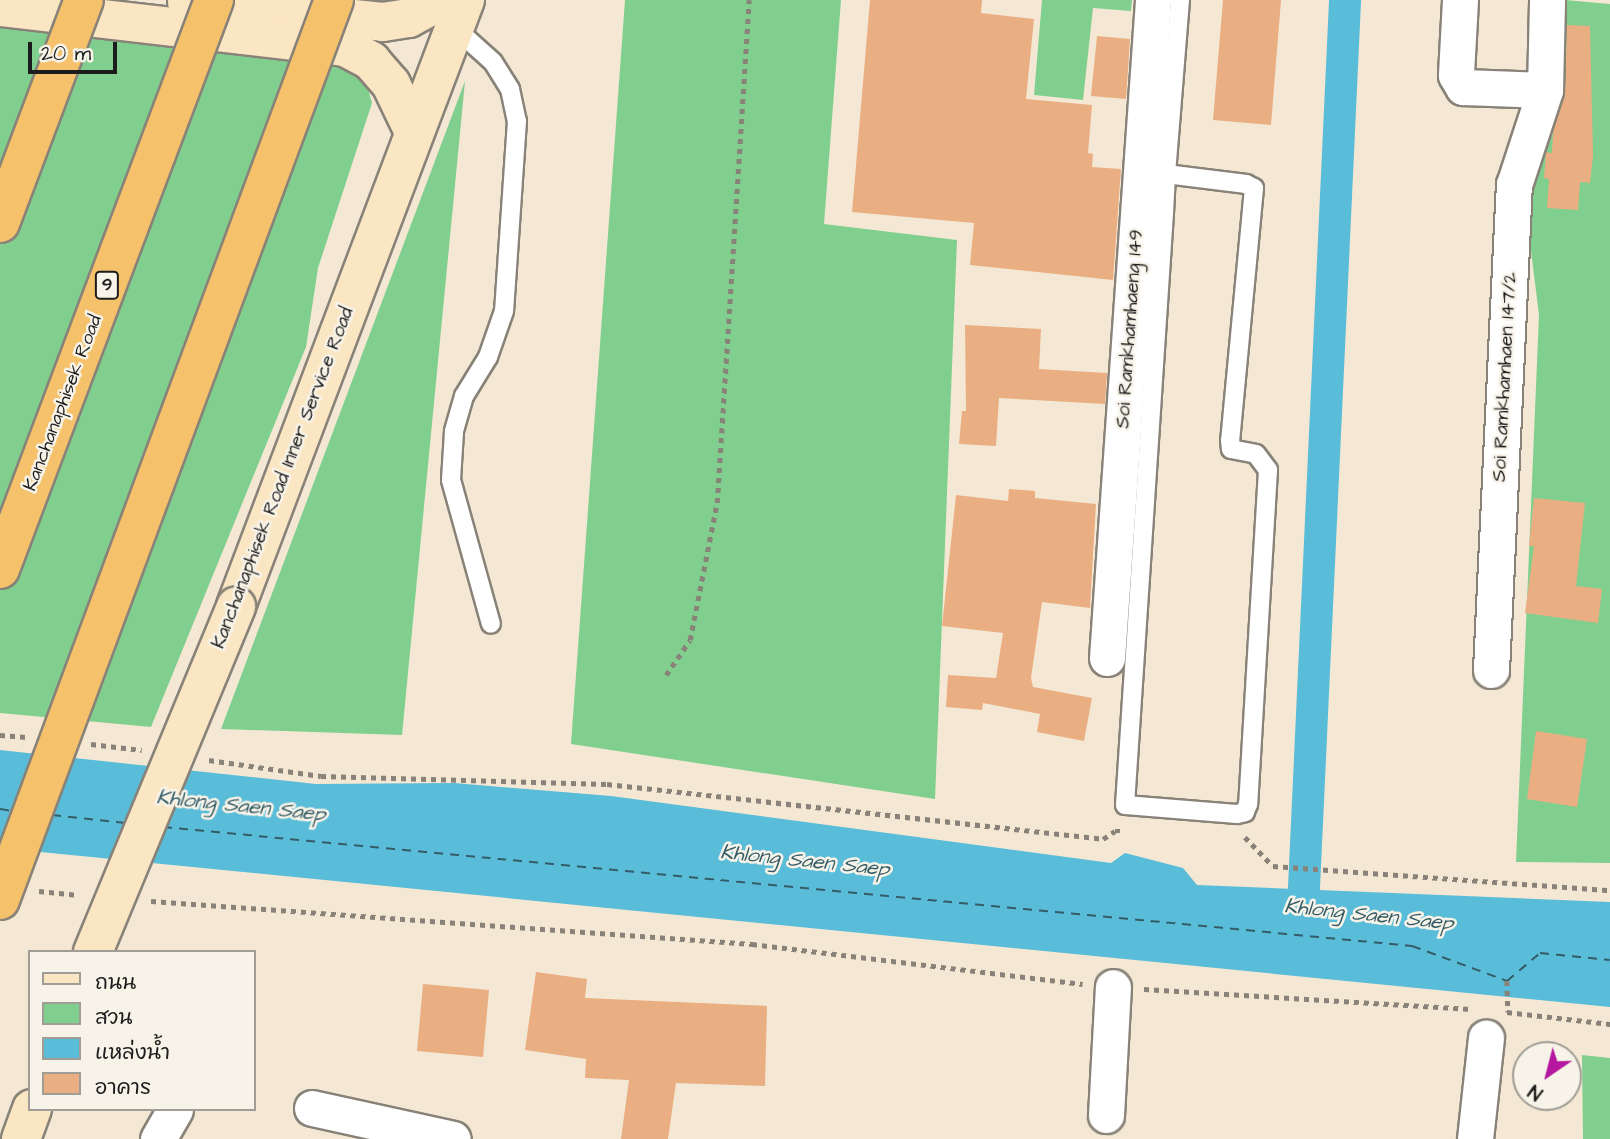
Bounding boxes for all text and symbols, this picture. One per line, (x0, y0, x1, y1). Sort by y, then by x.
scale bar (32, 28, 121, 72)
text: 20 m (41, 39, 91, 68)
street label: Soi Ramkhamhaeng 149 (1112, 229, 1148, 429)
road number: 9 (95, 270, 119, 300)
street label: Soi Ramkhamhaen 147/2 (1488, 272, 1522, 482)
street label: Kanchanaphisek Road Inner Service Road (207, 304, 359, 652)
street label: Kanchanaphisek Road (19, 312, 107, 494)
water label: Khlong Saen Saep (155, 785, 327, 827)
water label: Khlong Saen Saep (719, 840, 891, 882)
water label: Khlong Saen Saep (1283, 894, 1455, 936)
legend (28, 950, 256, 1111)
text: ถนน (95, 968, 136, 997)
text: สวน (95, 1003, 132, 1032)
text: แหล่งน้ำ (95, 1038, 170, 1067)
north arrow (1512, 1041, 1582, 1111)
text: อาคาร (95, 1073, 151, 1102)
text: N (1523, 1078, 1548, 1106)

